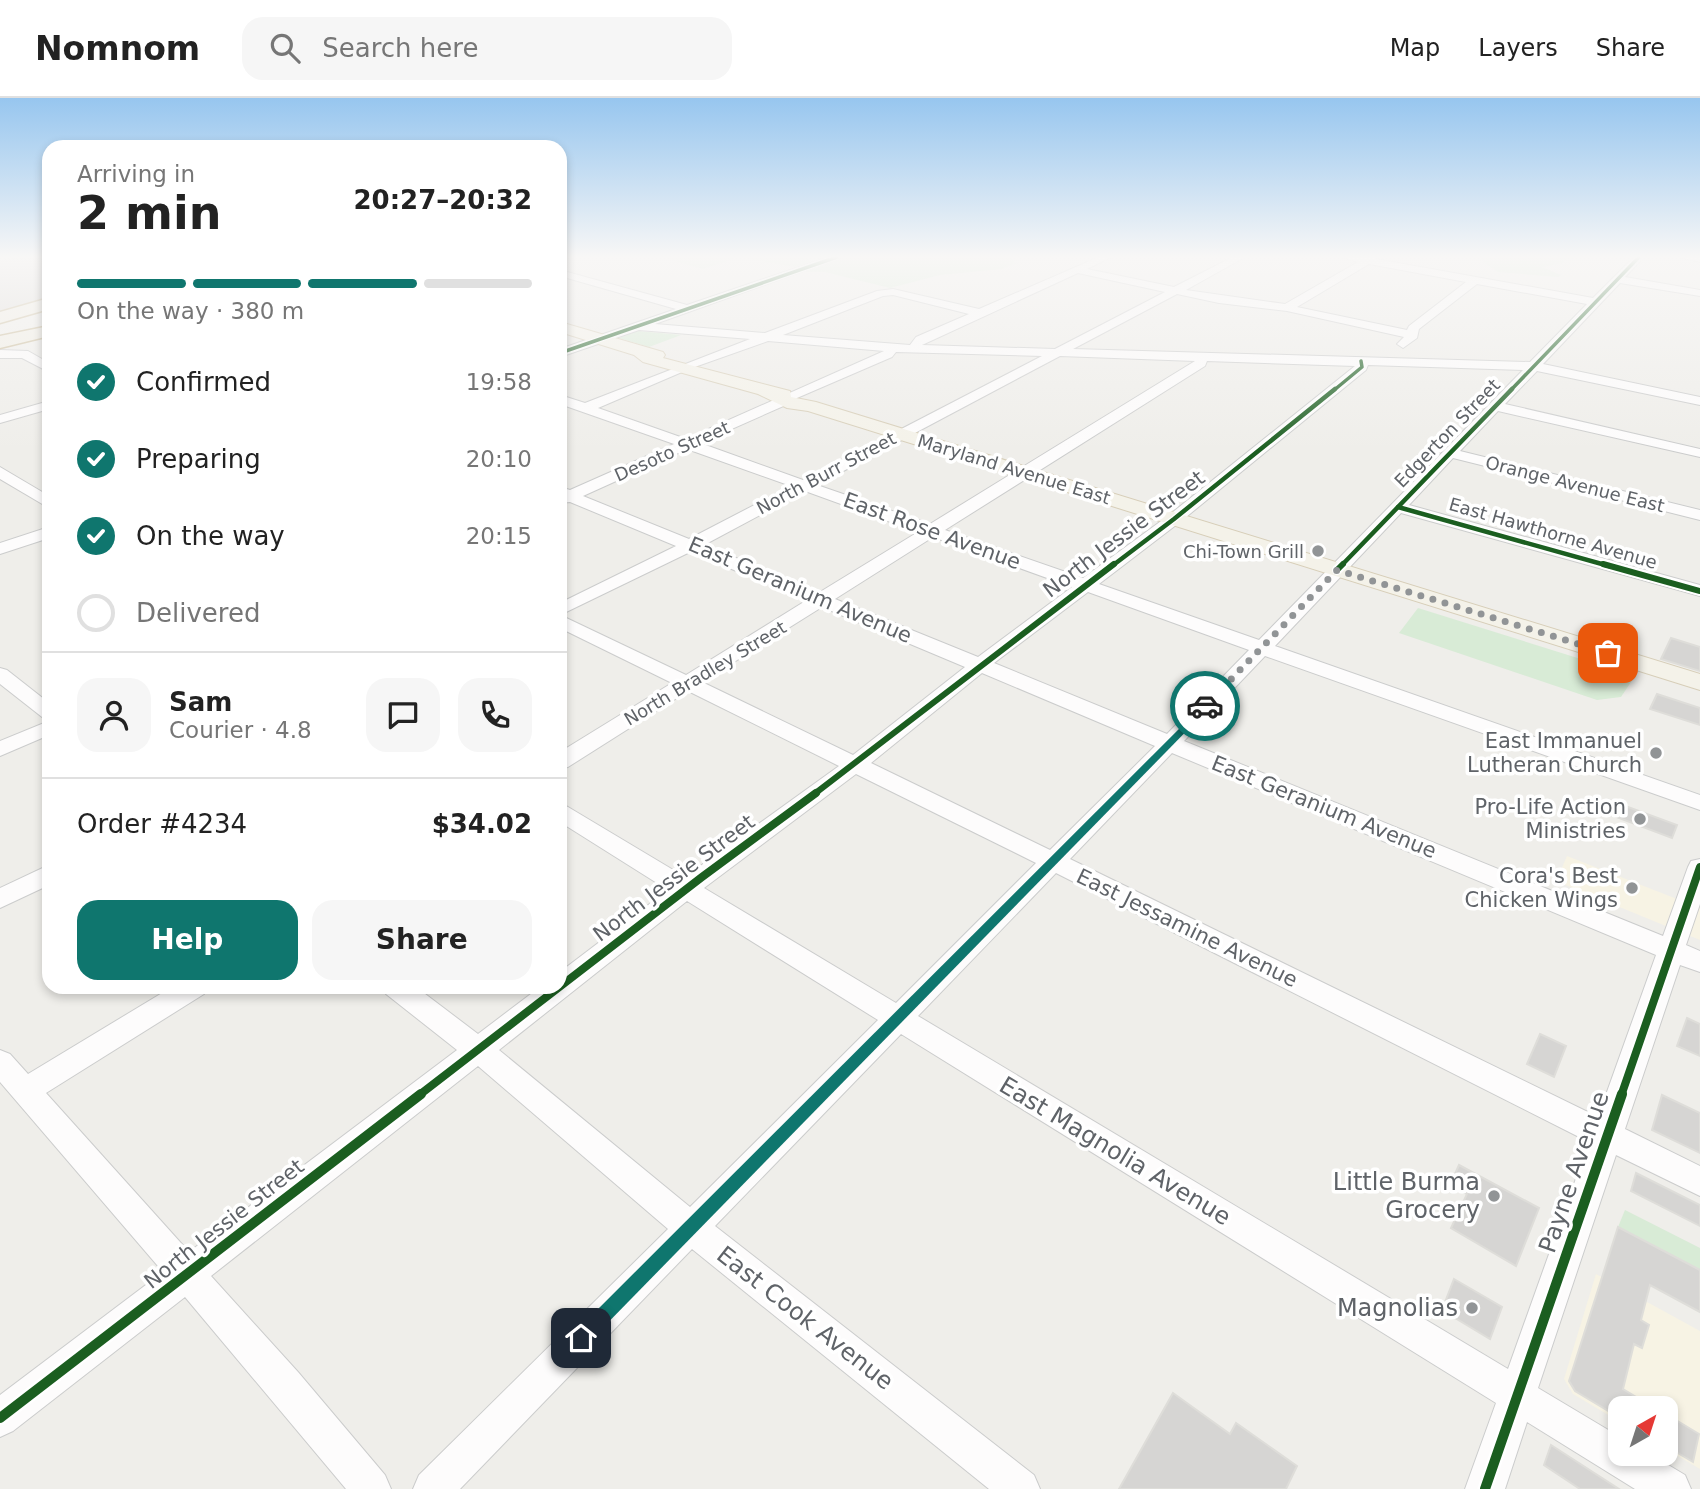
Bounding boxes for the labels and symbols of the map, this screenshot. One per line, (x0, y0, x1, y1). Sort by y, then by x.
street label: Edgerton Street (1390, 374, 1504, 492)
street label: Desoto Street (611, 416, 733, 486)
street label: North Burr Street (753, 427, 899, 519)
street label: Maryland Avenue East (915, 430, 1113, 508)
street label: Orange Avenue East (1483, 452, 1667, 516)
street label: North Jessie Street (1039, 466, 1209, 602)
street label: East Rose Avenue (840, 488, 1024, 574)
street label: East Hawthorne Avenue (1447, 493, 1659, 573)
street label: East Geranium Avenue (685, 532, 915, 648)
place label: Chi-Town Grill (1183, 541, 1304, 562)
marker: Chi-Town Grill (1310, 543, 1326, 559)
street label: North Bradley Street (620, 616, 790, 730)
pin (1578, 623, 1638, 683)
courier (1170, 671, 1240, 741)
place label: East Immanuel Lutheran Church (1467, 729, 1642, 777)
marker: East Immanuel Lutheran Church (1648, 745, 1664, 761)
street label: East Geranium Avenue (1208, 751, 1440, 863)
place label: Pro-Life Action Ministries (1474, 795, 1626, 843)
street label: North Jessie Street (589, 810, 759, 946)
marker: Pro-Life Action Ministries (1632, 811, 1648, 827)
street label: East Jessamine Avenue (1073, 864, 1301, 992)
place label: Cora's Best Chicken Wings (1465, 864, 1618, 912)
marker: Cora's Best Chicken Wings (1624, 880, 1640, 896)
street label: East Magnolia Avenue (994, 1071, 1236, 1231)
street label: Payne Avenue (1533, 1088, 1615, 1256)
street label: North Jessie Street (140, 1154, 308, 1294)
place label: Little Burma Grocery (1333, 1168, 1480, 1224)
marker: Little Burma Grocery (1486, 1188, 1502, 1204)
street label: East Cook Avenue (711, 1240, 899, 1396)
place label: Magnolias (1337, 1294, 1458, 1322)
marker: Magnolias (1464, 1300, 1480, 1316)
pin (551, 1308, 611, 1368)
north arrow (1608, 1396, 1678, 1466)

